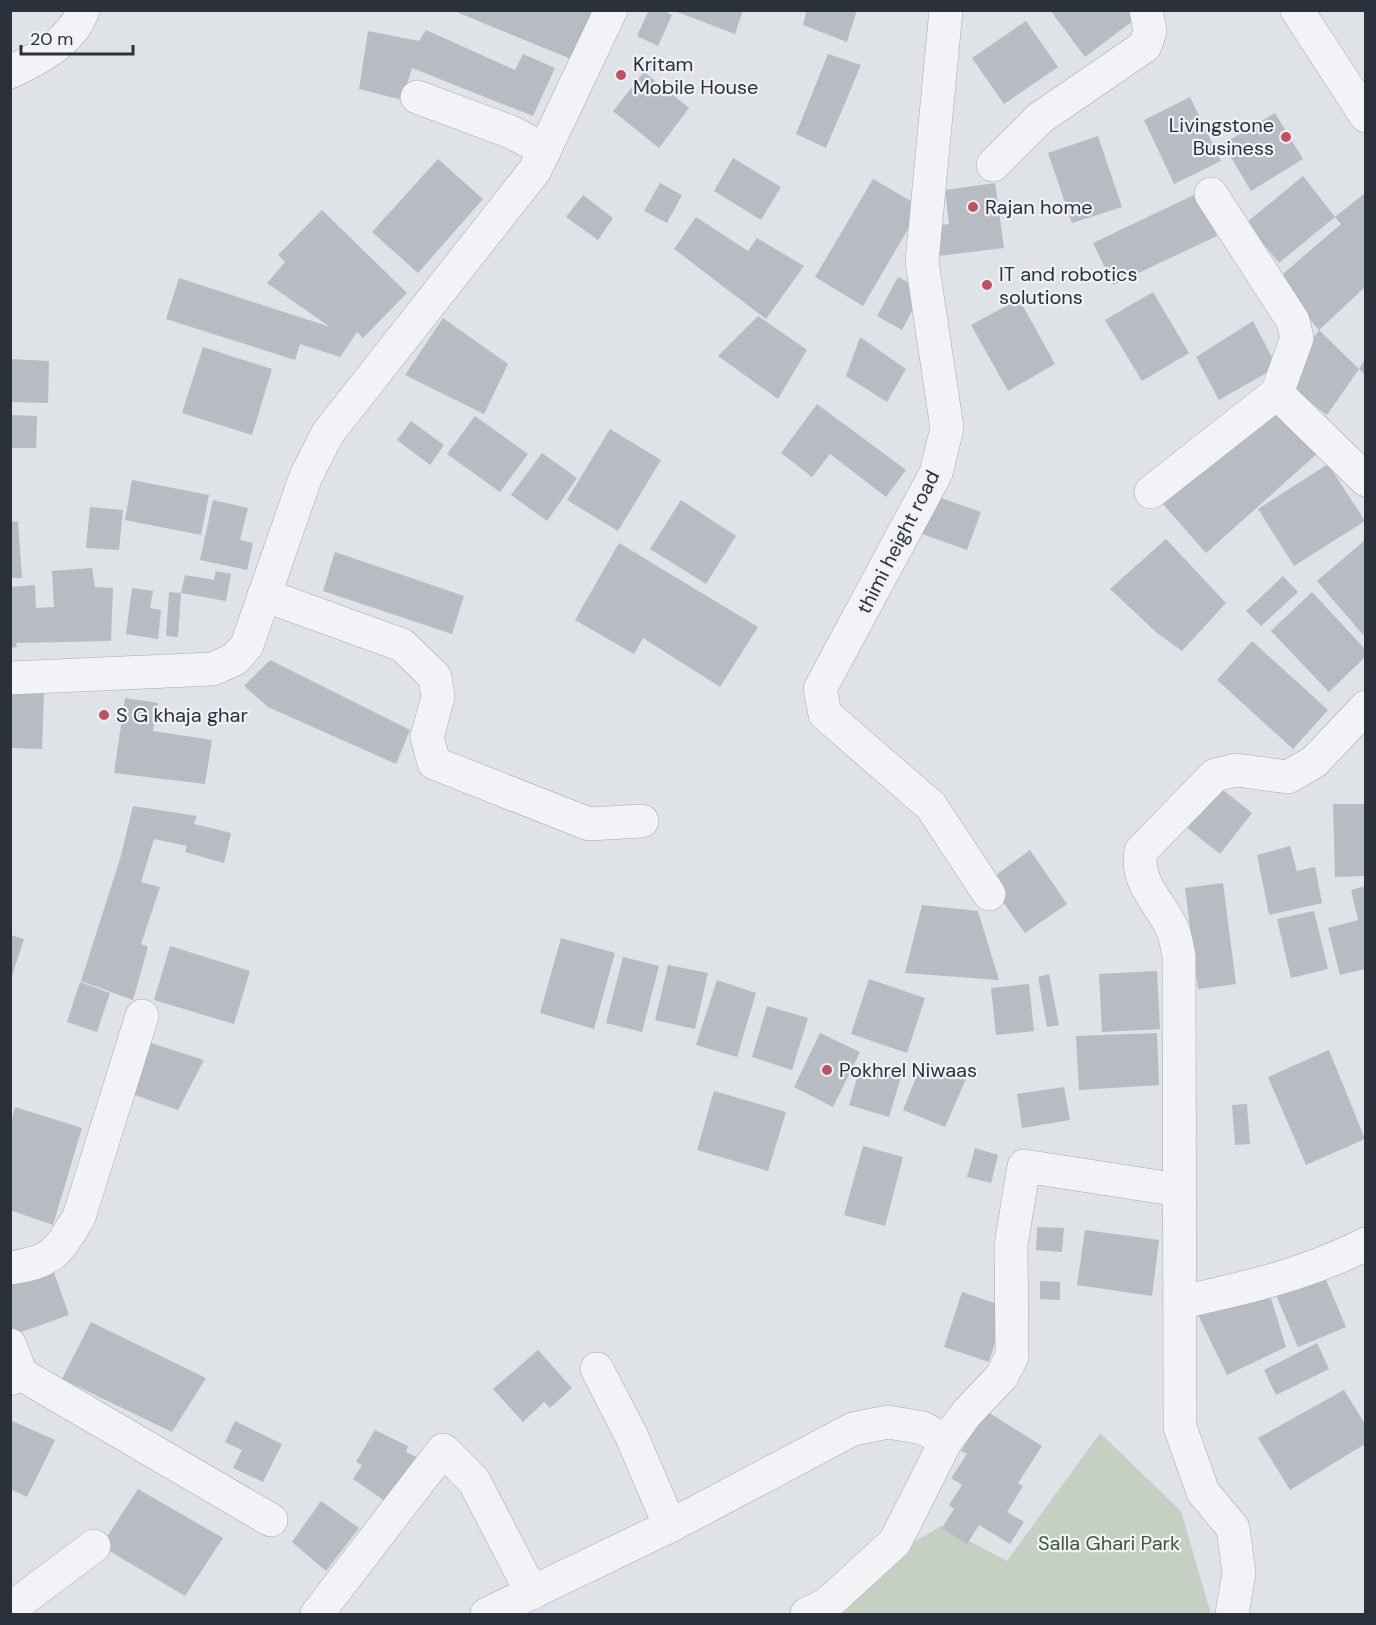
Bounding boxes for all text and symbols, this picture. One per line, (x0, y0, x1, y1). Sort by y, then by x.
scale bar (21, 18, 134, 56)
text: 20 m (30, 27, 73, 51)
place label: Kritam Mobile House (633, 51, 758, 100)
marker: Kritam Mobile House (614, 68, 628, 82)
place label: Livingstone Business (1169, 112, 1274, 161)
marker: Livingstone Business (1279, 130, 1293, 144)
place label: Rajan home (985, 194, 1093, 220)
marker: Rajan home (966, 200, 980, 214)
place label: IT and robotics solutions (999, 261, 1137, 310)
marker: IT and robotics solutions (980, 278, 994, 292)
street label: thimi height road (851, 466, 945, 618)
place label: S G khaja ghar (116, 702, 248, 728)
marker: S G khaja ghar (97, 708, 111, 722)
place label: Pokhrel Niwaas (839, 1057, 977, 1083)
marker: Pokhrel Niwaas (820, 1063, 834, 1077)
park label: Salla Ghari Park (1038, 1530, 1180, 1556)

